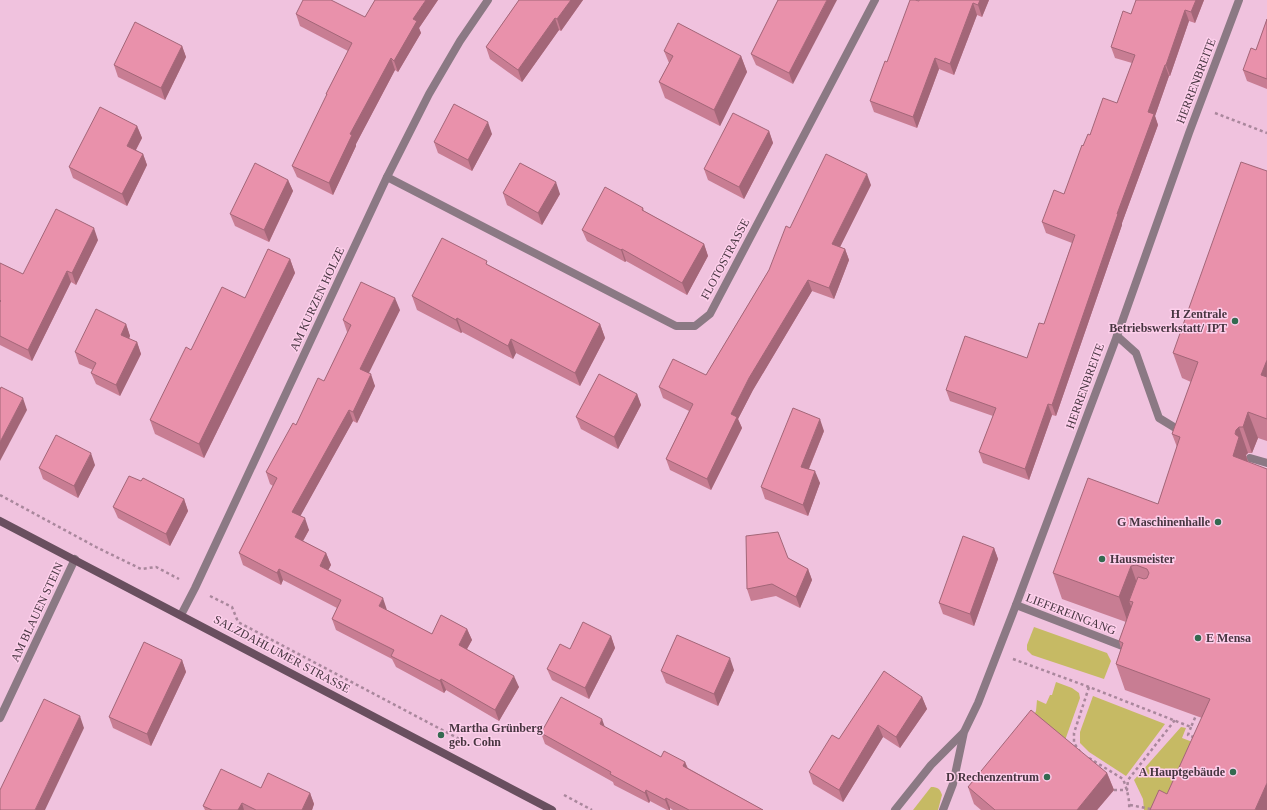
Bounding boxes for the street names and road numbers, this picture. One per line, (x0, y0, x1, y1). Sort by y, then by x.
street label: HERRENBREITE (1173, 36, 1219, 126)
street label: FLOTOSTRASSE (698, 216, 752, 302)
street label: AM KURZEN HOLZE (287, 245, 347, 353)
street label: HERRENBREITE (1063, 341, 1107, 431)
street label: AM BLAUEN STEIN (8, 560, 66, 664)
street label: LIEFEREINGANG (1024, 590, 1118, 638)
street label: SALZDAHLUMER STRASSE (211, 612, 353, 696)

